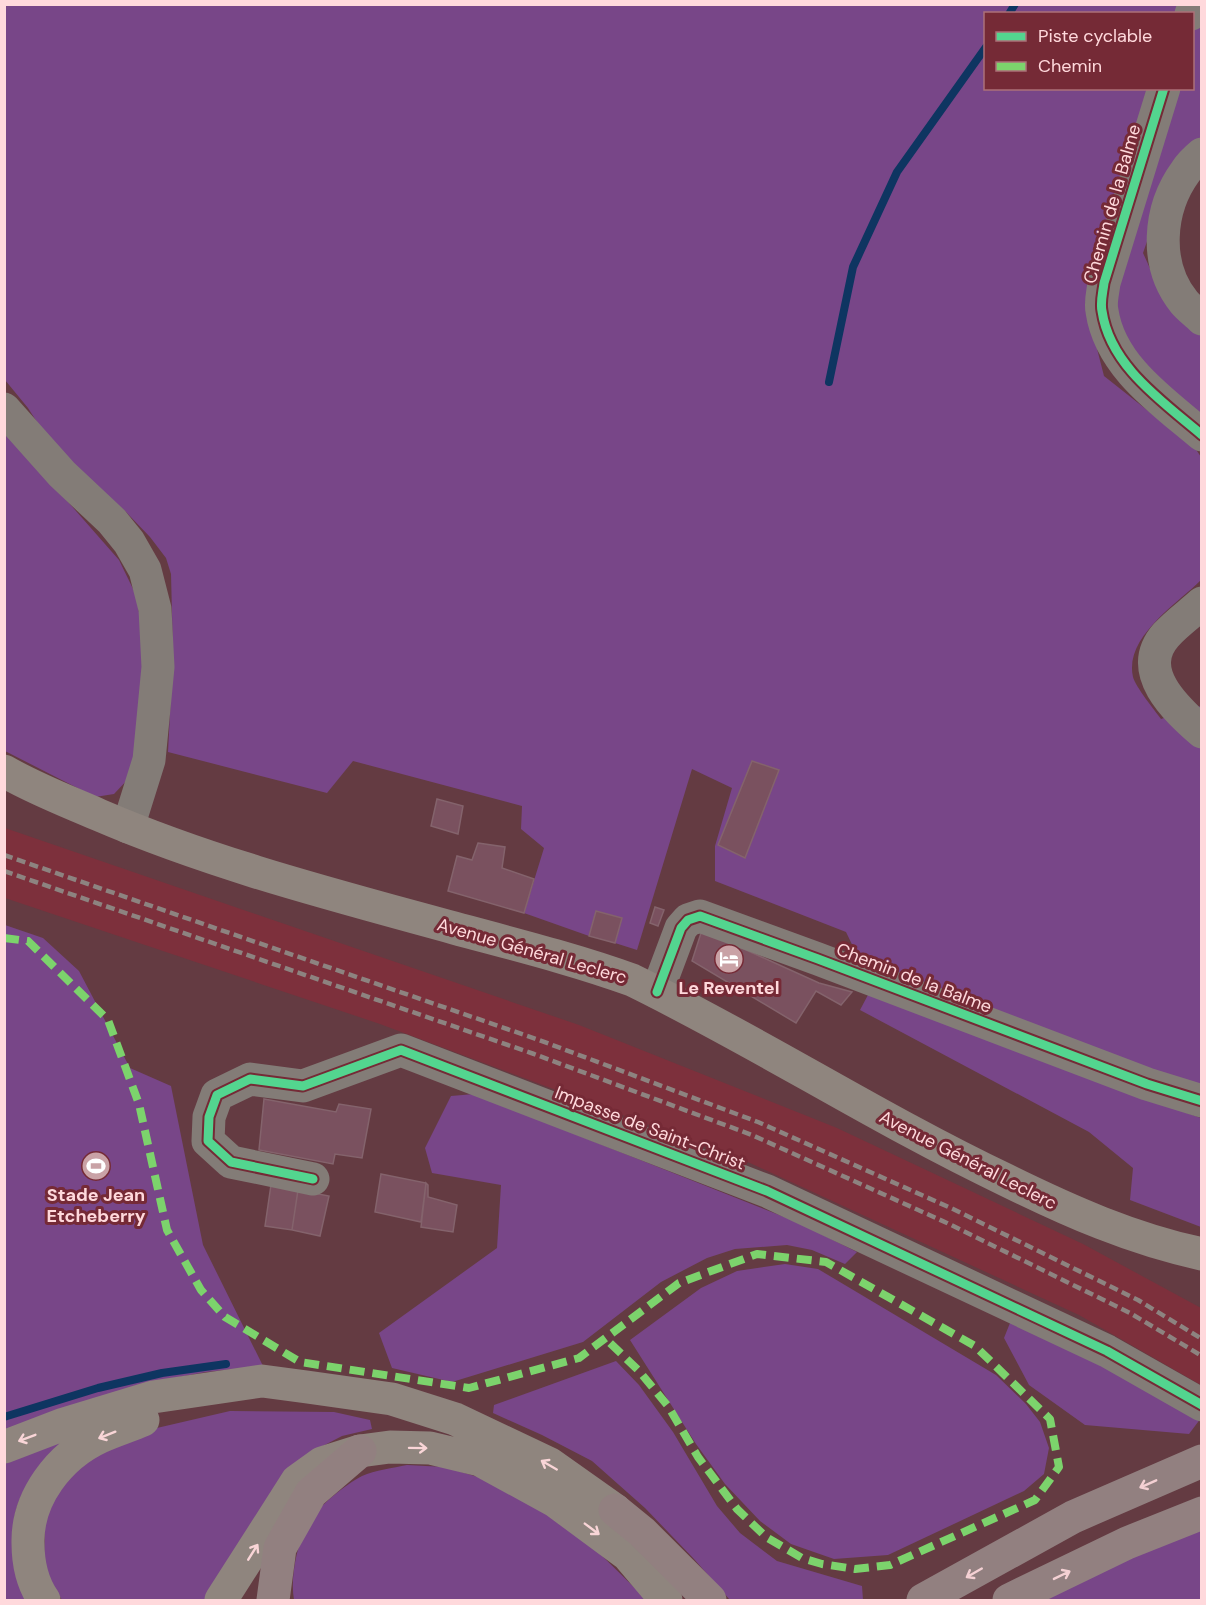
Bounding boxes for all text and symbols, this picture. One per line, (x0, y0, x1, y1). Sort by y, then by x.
legend (984, 12, 1194, 90)
text: Piste cyclable (1038, 24, 1152, 48)
text: Chemin (1038, 54, 1102, 78)
street label: Chemin de la Balme (1078, 121, 1146, 287)
street label: Avenue Général Leclerc (434, 912, 630, 990)
street label: Chemin de la Balme (833, 937, 995, 1019)
hotel icon: Le Reventel (713, 943, 745, 975)
place label: Le Reventel (679, 976, 779, 1000)
street label: Impasse de Saint-Christ (551, 1081, 749, 1175)
street label: Avenue Général Leclerc (875, 1105, 1061, 1215)
sports icon: Stade Jean Etcheberry (80, 1150, 112, 1182)
place label: Stade Jean Etcheberry (46, 1183, 146, 1228)
one-way arrow (98, 1430, 117, 1441)
one-way arrow (18, 1433, 37, 1444)
one-way arrow (408, 1442, 428, 1454)
one-way arrow (541, 1459, 558, 1471)
one-way arrow (1139, 1479, 1157, 1490)
one-way arrow (584, 1522, 600, 1535)
one-way arrow (248, 1544, 260, 1561)
one-way arrow (966, 1567, 983, 1579)
one-way arrow (1052, 1568, 1070, 1580)

